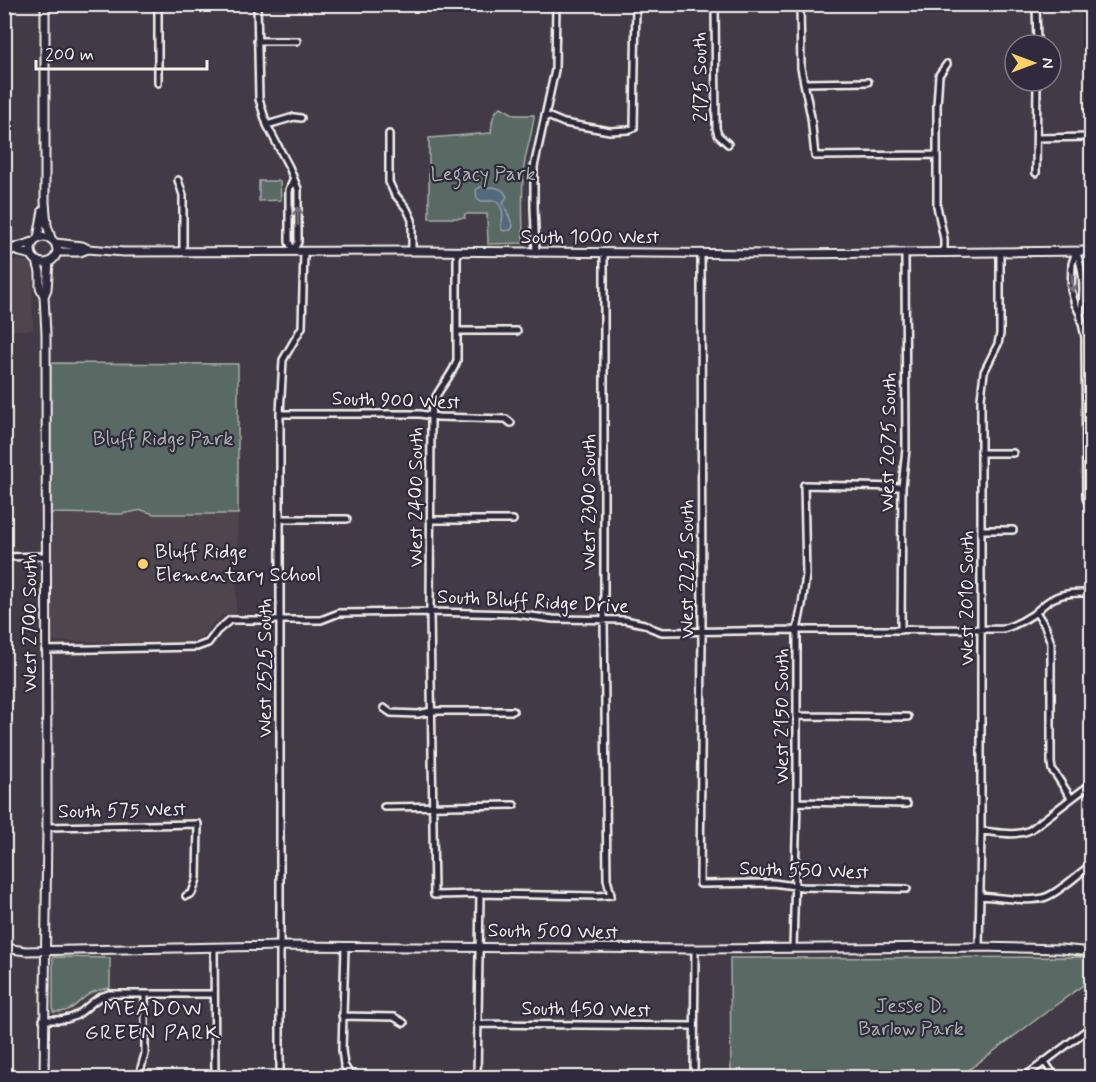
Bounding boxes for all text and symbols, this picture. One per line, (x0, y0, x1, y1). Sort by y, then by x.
street label: 2175 South (687, 32, 715, 122)
scale bar (36, 33, 207, 71)
north arrow (1003, 33, 1063, 93)
text: 200 m (45, 43, 94, 67)
text: N (1036, 58, 1057, 68)
park label: Legacy Park (430, 161, 536, 190)
one-way arrow (292, 206, 304, 226)
street label: South 1000 West (521, 224, 660, 251)
one-way arrow (1066, 273, 1078, 293)
street label: West 2075 South (874, 372, 904, 512)
street label: South 900 West (331, 385, 461, 417)
park label: Bluff Ridge Park (93, 426, 233, 453)
street label: West 2400 South (403, 427, 430, 567)
street label: West 2300 South (576, 434, 603, 570)
street label: West 2225 South (674, 499, 701, 639)
street label: West 2010 South (954, 530, 981, 666)
place label: Bluff Ridge Elementary School (155, 539, 321, 589)
street label: West 2700 South (17, 554, 44, 692)
marker: Bluff Ridge Elementary School (136, 557, 150, 571)
street label: South Bluff Ridge Drive (436, 583, 630, 621)
street label: West 2525 South (252, 598, 279, 738)
street label: West 2150 South (769, 648, 796, 784)
street label: South 575 West (58, 796, 187, 826)
street label: South 550 West (739, 855, 870, 887)
street label: South 500 West (487, 917, 619, 947)
park label: Jesse D. Barlow Park (858, 993, 964, 1043)
district label: MEADOW GREEN PARK (85, 995, 221, 1047)
street label: South 450 West (521, 995, 651, 1025)

